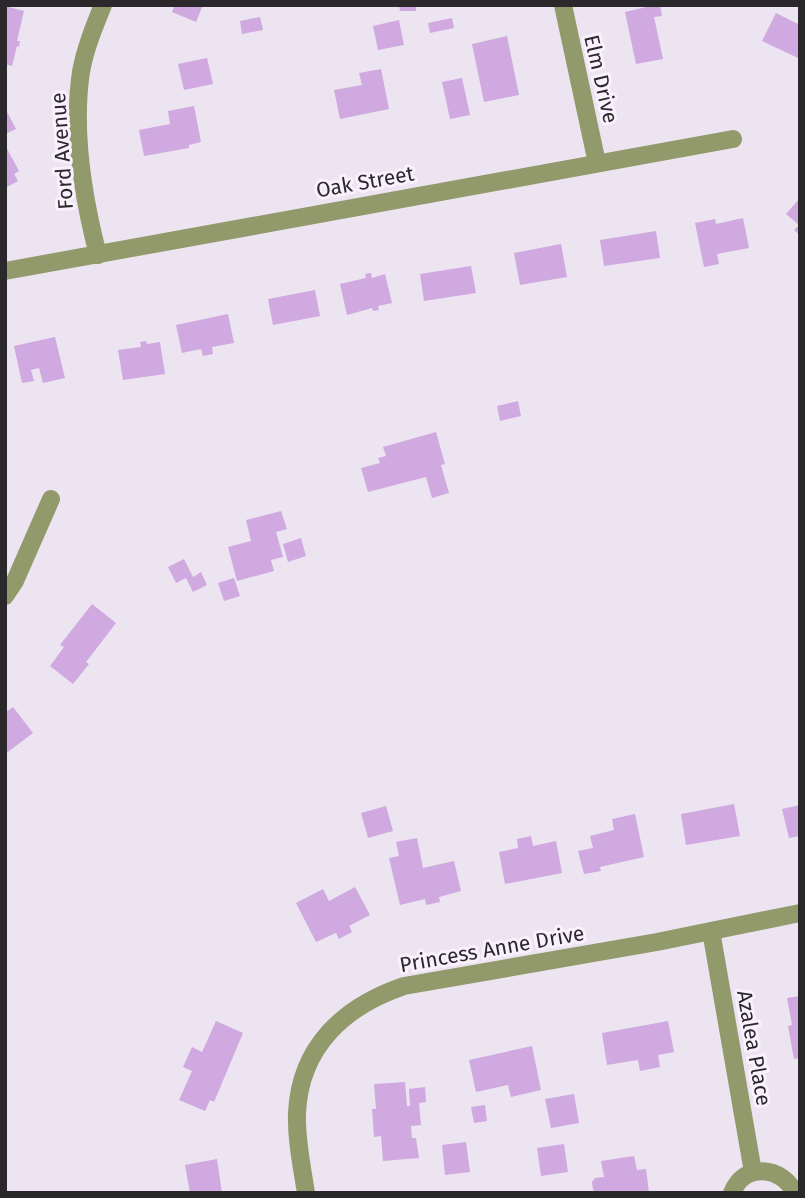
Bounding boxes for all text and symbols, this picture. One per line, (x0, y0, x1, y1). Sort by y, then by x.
street label: Elm Drive (578, 32, 624, 126)
street label: Ford Avenue (45, 92, 79, 210)
street label: Oak Street (314, 161, 416, 203)
street label: Princess Anne Drive (398, 920, 586, 978)
street label: Azalea Place (731, 988, 777, 1108)

